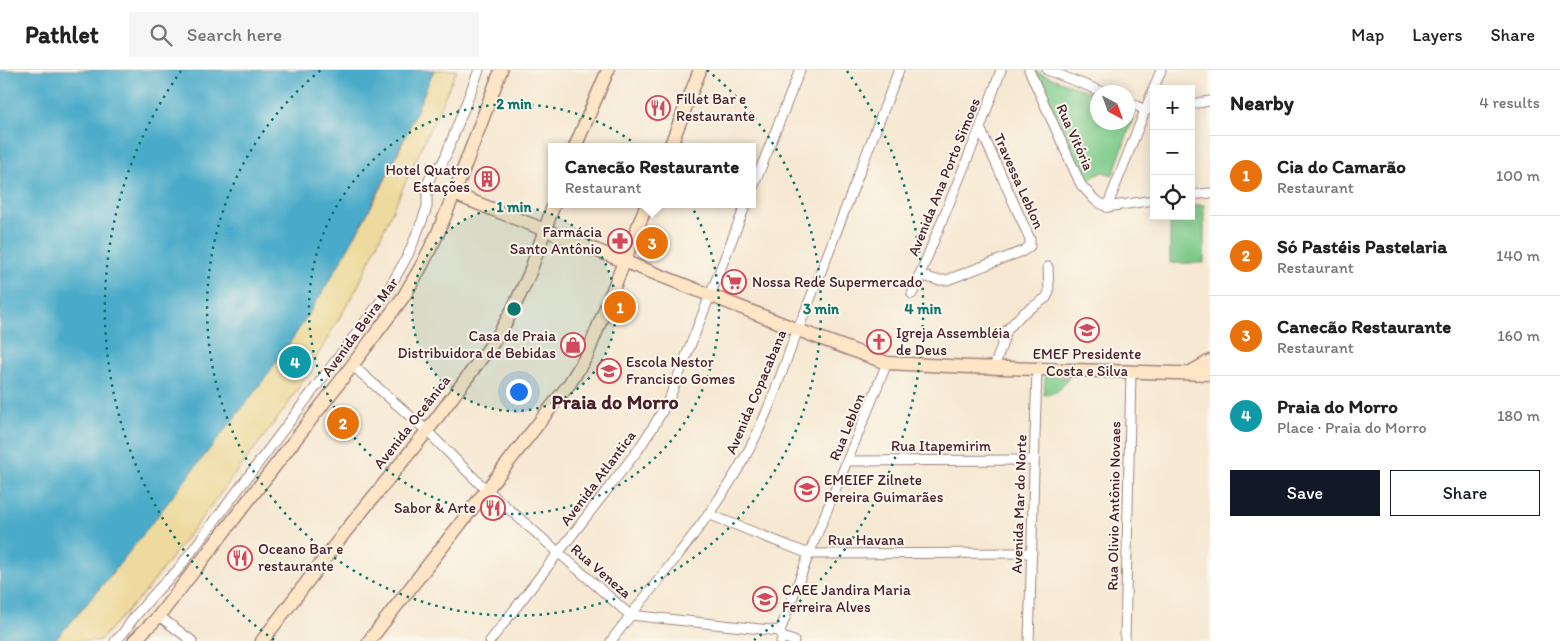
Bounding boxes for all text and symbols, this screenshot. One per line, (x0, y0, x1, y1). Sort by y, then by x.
search box (129, 12, 479, 57)
text: Pathlet (25, 20, 99, 49)
icon: search (147, 21, 175, 49)
text: Search here (187, 23, 282, 46)
text: Map (1351, 24, 1384, 46)
text: Layers (1412, 24, 1462, 46)
text: Share (1490, 24, 1535, 46)
north arrow (1090, 85, 1135, 130)
map controls (1150, 85, 1195, 220)
button: + (1150, 85, 1195, 130)
place label: Fillet Bar e Restaurante (676, 90, 755, 125)
text: Nearby (1230, 90, 1294, 115)
text: 4 results (1479, 93, 1540, 112)
text: 2 min (496, 95, 533, 113)
restaurant icon: Fillet Bar e Restaurante (645, 95, 671, 121)
street label: Avenida Ana Porto Simoes (904, 95, 984, 259)
street label: Rua Vitória (1052, 101, 1098, 174)
street label: Travessa Leblon (990, 130, 1048, 232)
button: − (1150, 130, 1195, 175)
popup (548, 143, 756, 208)
text: Canecão Restaurante (565, 155, 739, 178)
text: Cia do Camarão (1277, 155, 1406, 178)
place label: Hotel Quatro Estações (385, 161, 470, 196)
building icon: Hotel Quatro Estações (474, 166, 500, 192)
text: 1 (1242, 166, 1250, 185)
text: 100 m (1496, 166, 1540, 185)
button: locate (1150, 175, 1195, 220)
text: Restaurant (565, 178, 642, 197)
text: Restaurant (1277, 178, 1354, 197)
text: 1 min (497, 198, 532, 216)
place label: Farmácia Santo Antônio (510, 223, 602, 258)
pin: 3 (636, 224, 668, 262)
pharmacy icon: Farmácia Santo Antônio (607, 228, 633, 254)
text: Só Pastéis Pastelaria (1277, 235, 1447, 258)
text: 2 (1242, 246, 1250, 265)
text: 140 m (1496, 246, 1540, 265)
text: Restaurant (1277, 258, 1354, 277)
supermarket icon: Nossa Rede Supermercado (721, 269, 747, 295)
place label: Nossa Rede Supermercado (752, 273, 922, 291)
street label: Avenida Beira Mar (318, 274, 402, 380)
pin: 1 (604, 288, 636, 326)
centre of rings (505, 300, 523, 318)
text: 3 min (803, 300, 840, 318)
text: 4 min (905, 300, 942, 318)
text: Canecão Restaurante (1277, 315, 1451, 338)
school or university icon: EMEF Presidente Costa e Silva (1074, 317, 1100, 343)
place label: Igreja Assembléia de Deus (896, 324, 1010, 359)
text: 3 (1242, 326, 1250, 345)
text: 160 m (1497, 326, 1540, 345)
place label: Casa de Praia Distribuidora de Bebidas (398, 327, 556, 362)
street label: Avenida Copacabana (722, 327, 791, 457)
church icon: Igreja Assembléia de Deus (866, 329, 892, 355)
shop icon: Casa de Praia Distribuidora de Bebidas (560, 332, 586, 358)
text: Restaurant (1277, 338, 1354, 357)
pin: 4 (279, 343, 311, 381)
place label: EMEF Presidente Costa e Silva (1033, 345, 1141, 380)
place label: Escola Nestor Francisco Gomes (626, 353, 735, 388)
school or university icon: Escola Nestor Francisco Gomes (596, 358, 622, 384)
street label: Avenida Oceânica (370, 371, 454, 472)
your location (506, 379, 532, 405)
district label: Praia do Morro (551, 390, 679, 414)
street label: Rua Leblon (825, 390, 869, 463)
text: Praia do Morro (1277, 395, 1398, 418)
pin: 2 (327, 404, 359, 442)
text: 4 (1241, 406, 1251, 425)
text: 180 m (1497, 406, 1540, 425)
text: Place · Praia do Morro (1277, 418, 1427, 437)
street label: Rua Olivio Antônio Novaes (1104, 421, 1124, 591)
street label: Avenida Atlantica (556, 427, 640, 529)
street label: Avenida Mar do Norte (1008, 434, 1030, 574)
street label: Rua Itapemirim (891, 437, 991, 455)
button: Save (1230, 470, 1380, 516)
button: Share (1390, 470, 1540, 516)
place label: EMEIEF Zilnete Pereira Guimarães (824, 471, 944, 506)
school or university icon: EMEIEF Zilnete Pereira Guimarães (794, 476, 820, 502)
restaurant icon: Sabor & Arte (480, 495, 506, 521)
place label: Sabor & Arte (394, 499, 476, 517)
street label: Rua Havana (828, 531, 905, 549)
place label: Oceano Bar e restaurante (258, 540, 343, 575)
street label: Rua Veneza (567, 540, 635, 602)
restaurant icon: Oceano Bar e restaurante (227, 545, 253, 571)
place label: CAEE Jandira Maria Ferreira Alves (782, 581, 911, 616)
school or university icon: CAEE Jandira Maria Ferreira Alves (752, 586, 778, 612)

